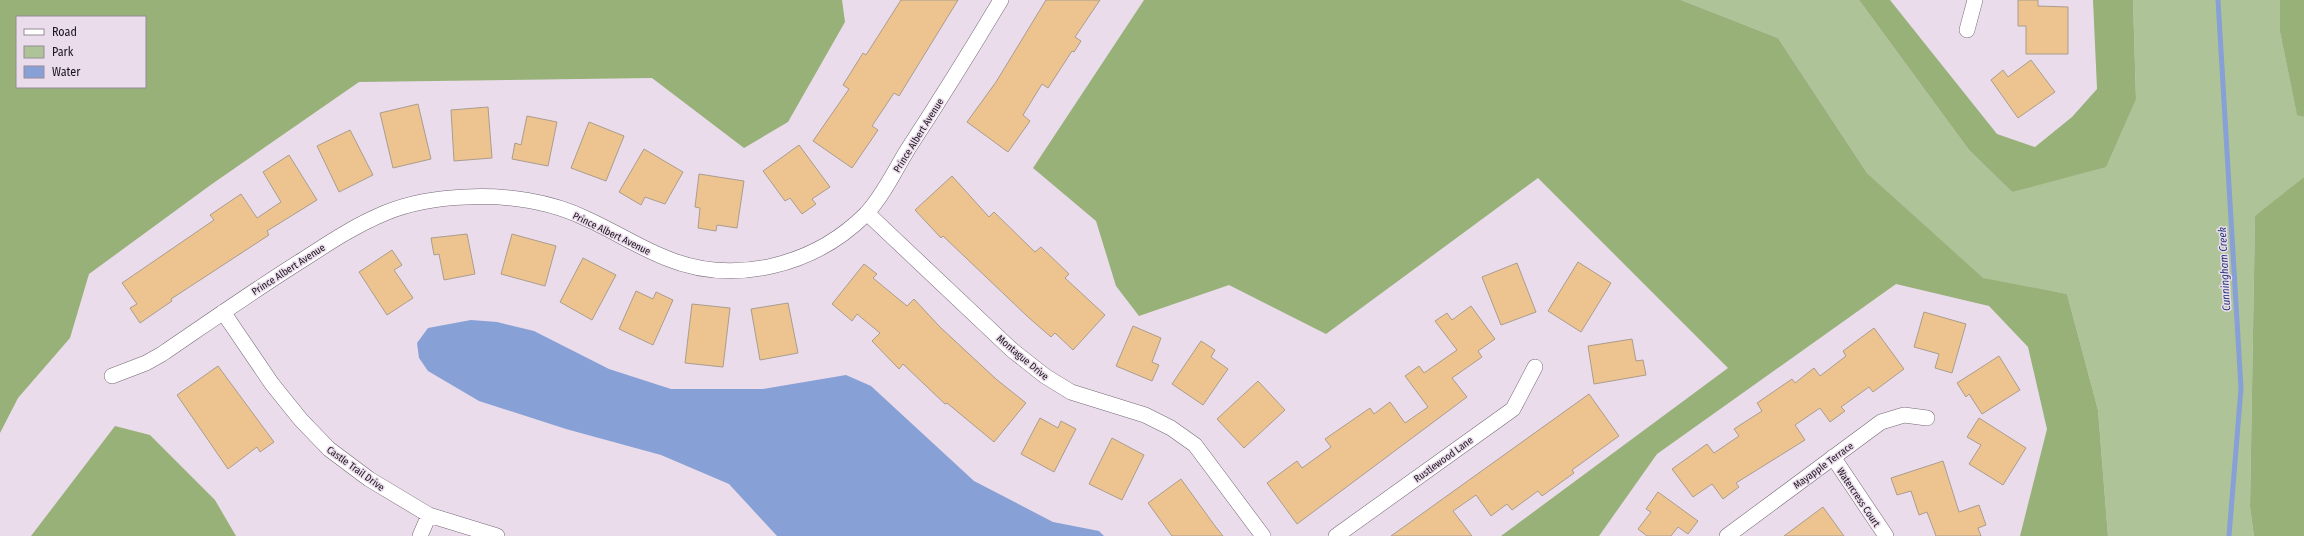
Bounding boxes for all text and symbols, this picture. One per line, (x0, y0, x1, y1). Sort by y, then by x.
legend (16, 16, 146, 88)
text: Road (52, 25, 77, 39)
text: Park (52, 45, 74, 59)
text: Water (52, 65, 81, 79)
street label: Prince Albert Avenue (891, 96, 946, 175)
street label: Prince Albert Avenue (571, 210, 652, 258)
water label: Cunningham Creek (2216, 226, 2233, 311)
street label: Prince Albert Avenue (250, 242, 328, 298)
street label: Montague Drive (994, 333, 1051, 383)
street label: Rustlewood Lane (1412, 434, 1475, 485)
street label: Mayapple Terrace (1791, 440, 1856, 492)
street label: Castle Trail Drive (324, 444, 387, 494)
street label: Watercress Court (1834, 466, 1883, 530)

